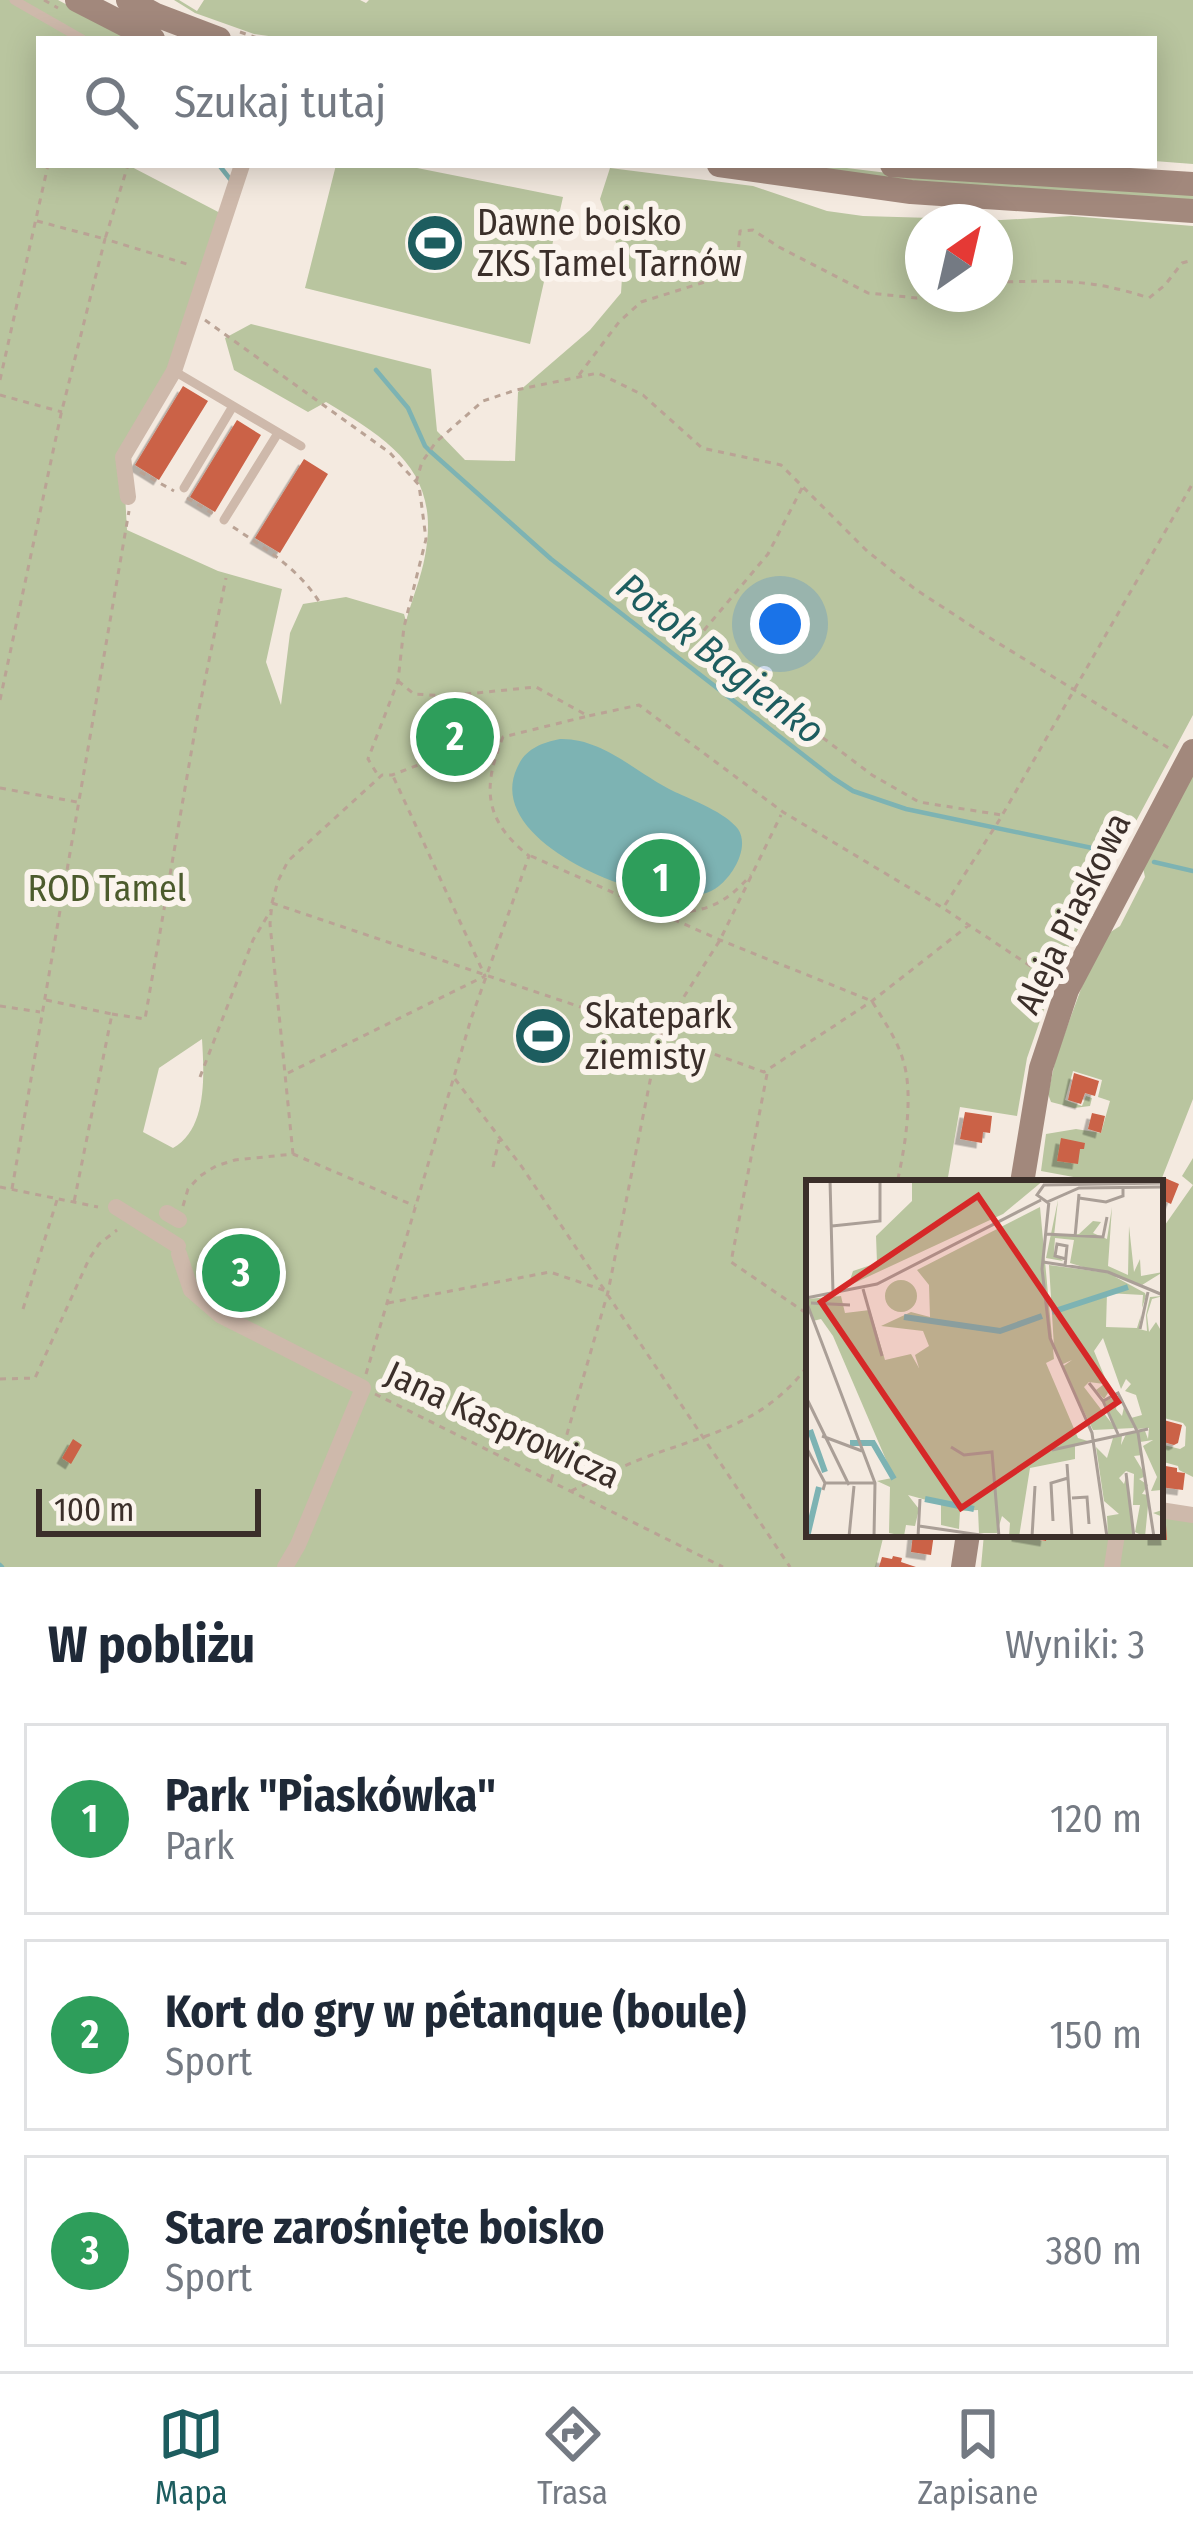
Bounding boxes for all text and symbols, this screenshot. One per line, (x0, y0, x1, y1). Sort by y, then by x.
search box (36, 36, 1157, 168)
icon: search (78, 69, 144, 135)
text: Szukaj tutaj (174, 75, 386, 129)
place label: Dawne boisko ZKS Tamel Tarnów (477, 201, 742, 286)
north arrow (905, 204, 1013, 312)
sports icon: Dawne boisko ZKS Tamel Tarnów (404, 212, 466, 274)
water label: Potok Bagienko (608, 564, 833, 754)
your location (750, 594, 810, 654)
pin: 2 (416, 692, 494, 782)
street label: Aleja Piaskowa (1005, 806, 1140, 1021)
pin: 1 (622, 833, 700, 923)
park label: ROD Tamel (28, 867, 186, 911)
place label: Skatepark ziemisty (585, 994, 732, 1079)
sports icon: Skatepark ziemisty (512, 1005, 574, 1067)
inset map (806, 1180, 1163, 1537)
pin: 3 (202, 1228, 280, 1318)
street label: Jana Kasprowicza (379, 1351, 627, 1498)
scale bar (36, 1483, 261, 1536)
text: 100 m (54, 1490, 134, 1530)
text: W pobliżu (48, 1614, 255, 1676)
text: Wyniki: 3 (1005, 1622, 1145, 1668)
text: Park "Piaskówka" (165, 1769, 496, 1823)
text: 1 (82, 1796, 98, 1842)
text: 120 m (1050, 1796, 1142, 1842)
text: Park (165, 1823, 234, 1869)
text: Kort do gry w pétanque (boule) (165, 1985, 746, 2039)
text: 2 (81, 2012, 99, 2058)
text: 150 m (1049, 2012, 1142, 2058)
text: Sport (165, 2039, 252, 2085)
text: Stare zarośnięte boisko (165, 2201, 605, 2255)
text: 3 (81, 2228, 99, 2274)
text: 380 m (1045, 2228, 1142, 2274)
text: Sport (165, 2255, 252, 2301)
tab: Mapa (155, 2401, 228, 2513)
tab: Trasa (537, 2401, 608, 2513)
tab: Zapisane (917, 2401, 1038, 2513)

